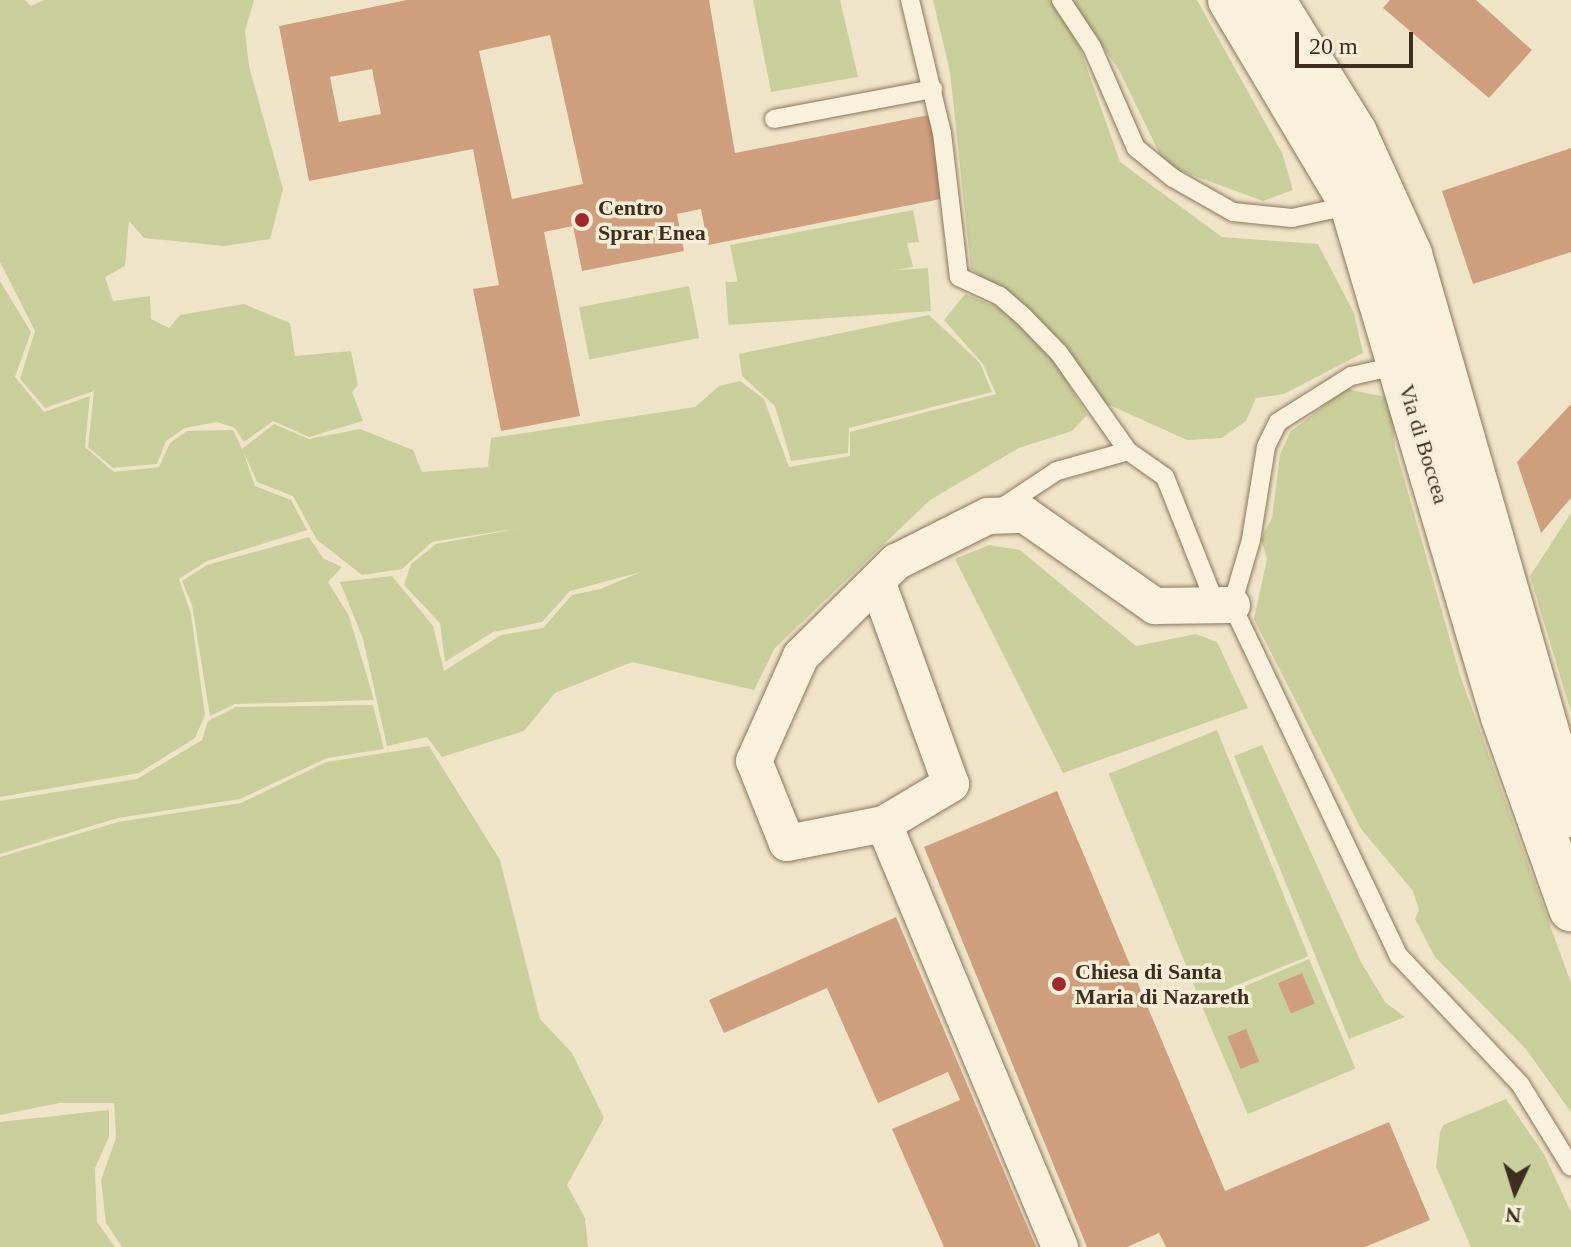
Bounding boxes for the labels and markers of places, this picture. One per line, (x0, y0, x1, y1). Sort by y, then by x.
place label: Centro Sprar Enea (598, 194, 706, 246)
marker: Centro Sprar Enea (573, 211, 591, 229)
place label: Chiesa di Santa Maria di Nazareth (1075, 958, 1249, 1010)
marker: Chiesa di Santa Maria di Nazareth (1050, 975, 1068, 993)

